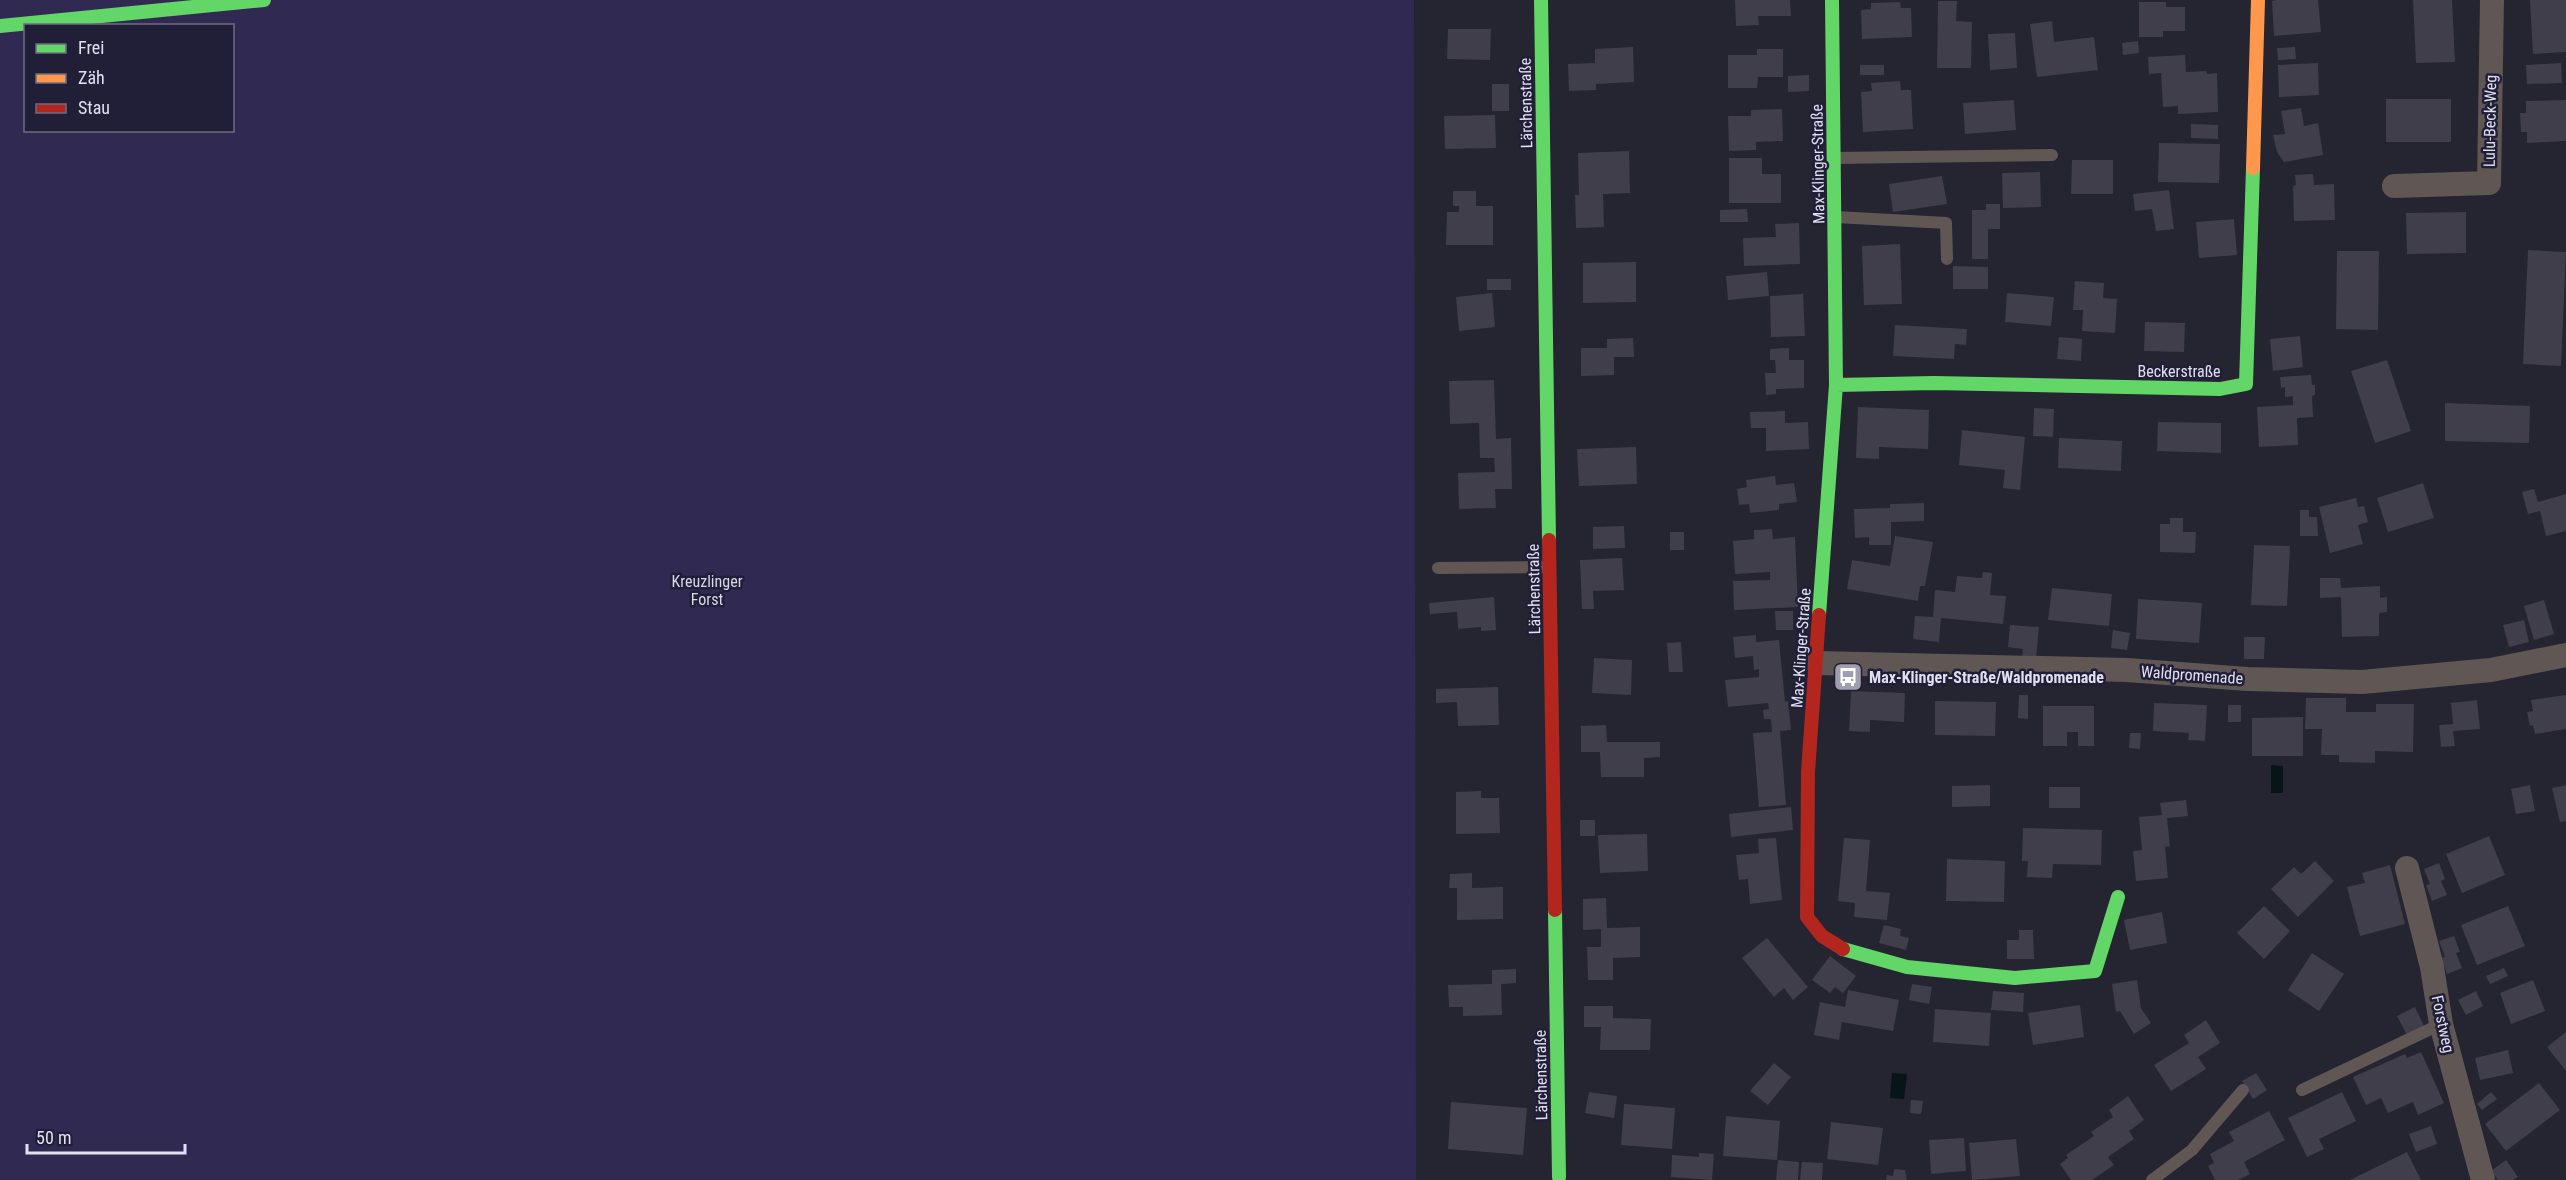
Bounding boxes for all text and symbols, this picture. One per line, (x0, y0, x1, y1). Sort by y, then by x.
legend (24, 24, 234, 132)
text: Frei (78, 37, 104, 58)
street label: Lärchenstraße (1516, 58, 1536, 148)
text: Zäh (78, 67, 105, 88)
street label: Lulu-Beck-Weg (2480, 75, 2500, 167)
text: Stau (78, 97, 110, 118)
street label: Max-Klinger-Straße (1807, 104, 1829, 224)
street label: Beckerstraße (2137, 362, 2221, 381)
street label: Lärchenstraße (1524, 544, 1544, 634)
park label: Kreuzlinger Forst (671, 572, 743, 609)
street label: Max-Klinger-Straße (1787, 588, 1815, 708)
bus stop icon: Max-Klinger-Straße/Waldpromenade (1832, 661, 1864, 693)
street label: Waldpromenade (2140, 662, 2244, 688)
place label: Max-Klinger-Straße/Waldpromenade (1869, 668, 2104, 687)
street label: Forstweg (2428, 994, 2458, 1054)
street label: Lärchenstraße (1531, 1030, 1551, 1120)
scale bar (27, 1117, 184, 1155)
text: 50 m (36, 1127, 71, 1148)

